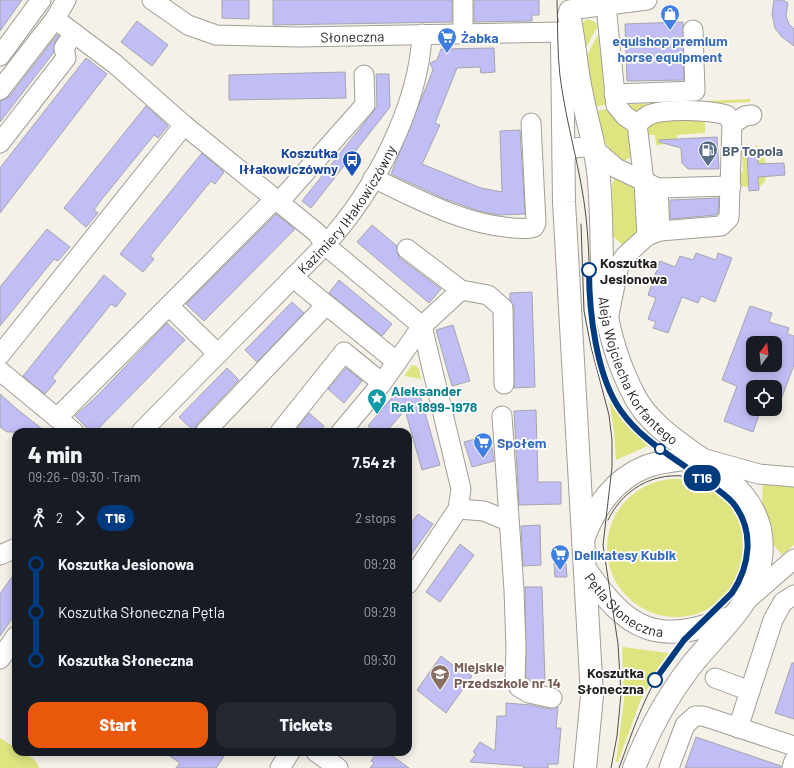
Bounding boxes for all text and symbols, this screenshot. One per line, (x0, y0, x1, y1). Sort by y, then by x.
shop icon: equishop premium horse equipment (659, 3, 681, 31)
supermarket icon: Żabka (436, 26, 458, 54)
street label: Słoneczna (320, 27, 384, 45)
place label: Żabka (461, 29, 499, 46)
place label: equishop premium horse equipment (612, 32, 728, 65)
fuel station icon: BP Topola (697, 139, 719, 167)
street label: Kazimiery Iłłakowiczówny (293, 142, 399, 277)
place label: BP Topola (722, 142, 783, 159)
place label: Koszutka Iłłakowiczówny (239, 144, 338, 177)
bus stop icon: Koszutka Iłłakowiczówny (341, 149, 363, 177)
place label: Koszutka Jesionowa (600, 254, 667, 287)
marker: Koszutka Jesionowa (581, 262, 597, 278)
street label: Aleja Wojciecha Korfantego (596, 296, 682, 448)
north arrow (746, 336, 782, 372)
map controls (746, 336, 782, 416)
button: locate (746, 380, 782, 416)
place label: Aleksander Rak 1899-1978 (391, 382, 478, 415)
place icon: Aleksander Rak 1899-1978 (366, 387, 388, 415)
supermarket icon: Społem (472, 431, 494, 459)
place label: Społem (497, 434, 547, 451)
text: 4 min (28, 441, 82, 467)
unlabelled marker (654, 443, 666, 455)
text: 7.54 zł (352, 453, 396, 471)
line badge: T16 (679, 465, 725, 491)
text: 09:26 – 09:30 · Tram (28, 469, 141, 485)
text: T16 (692, 469, 712, 486)
icon: walk (28, 507, 50, 529)
icon: forward (69, 507, 91, 529)
text: T16 (105, 509, 126, 526)
text: 2 (56, 510, 63, 526)
text: 2 stops (355, 510, 396, 526)
supermarket icon: Delikatesy Kubik (549, 543, 571, 571)
place label: Delikatesy Kubik (574, 546, 677, 563)
text: Koszutka Jesionowa (58, 555, 194, 573)
text: 09:28 (364, 556, 396, 572)
street label: Pętla Słoneczna (582, 569, 665, 640)
text: Koszutka Słoneczna Pętla (58, 603, 225, 621)
text: 09:29 (364, 604, 396, 620)
text: Koszutka Słoneczna (58, 651, 193, 669)
text: 09:30 (363, 652, 396, 668)
place label: Miejskie Przedszkole nr 14 (454, 658, 561, 691)
school or university icon: Miejskie Przedszkole nr 14 (429, 663, 451, 691)
place label: Koszutka Słoneczna (577, 664, 644, 697)
marker: Koszutka Słoneczna (647, 672, 663, 688)
button: Start (28, 702, 208, 748)
button: Tickets (216, 702, 396, 748)

